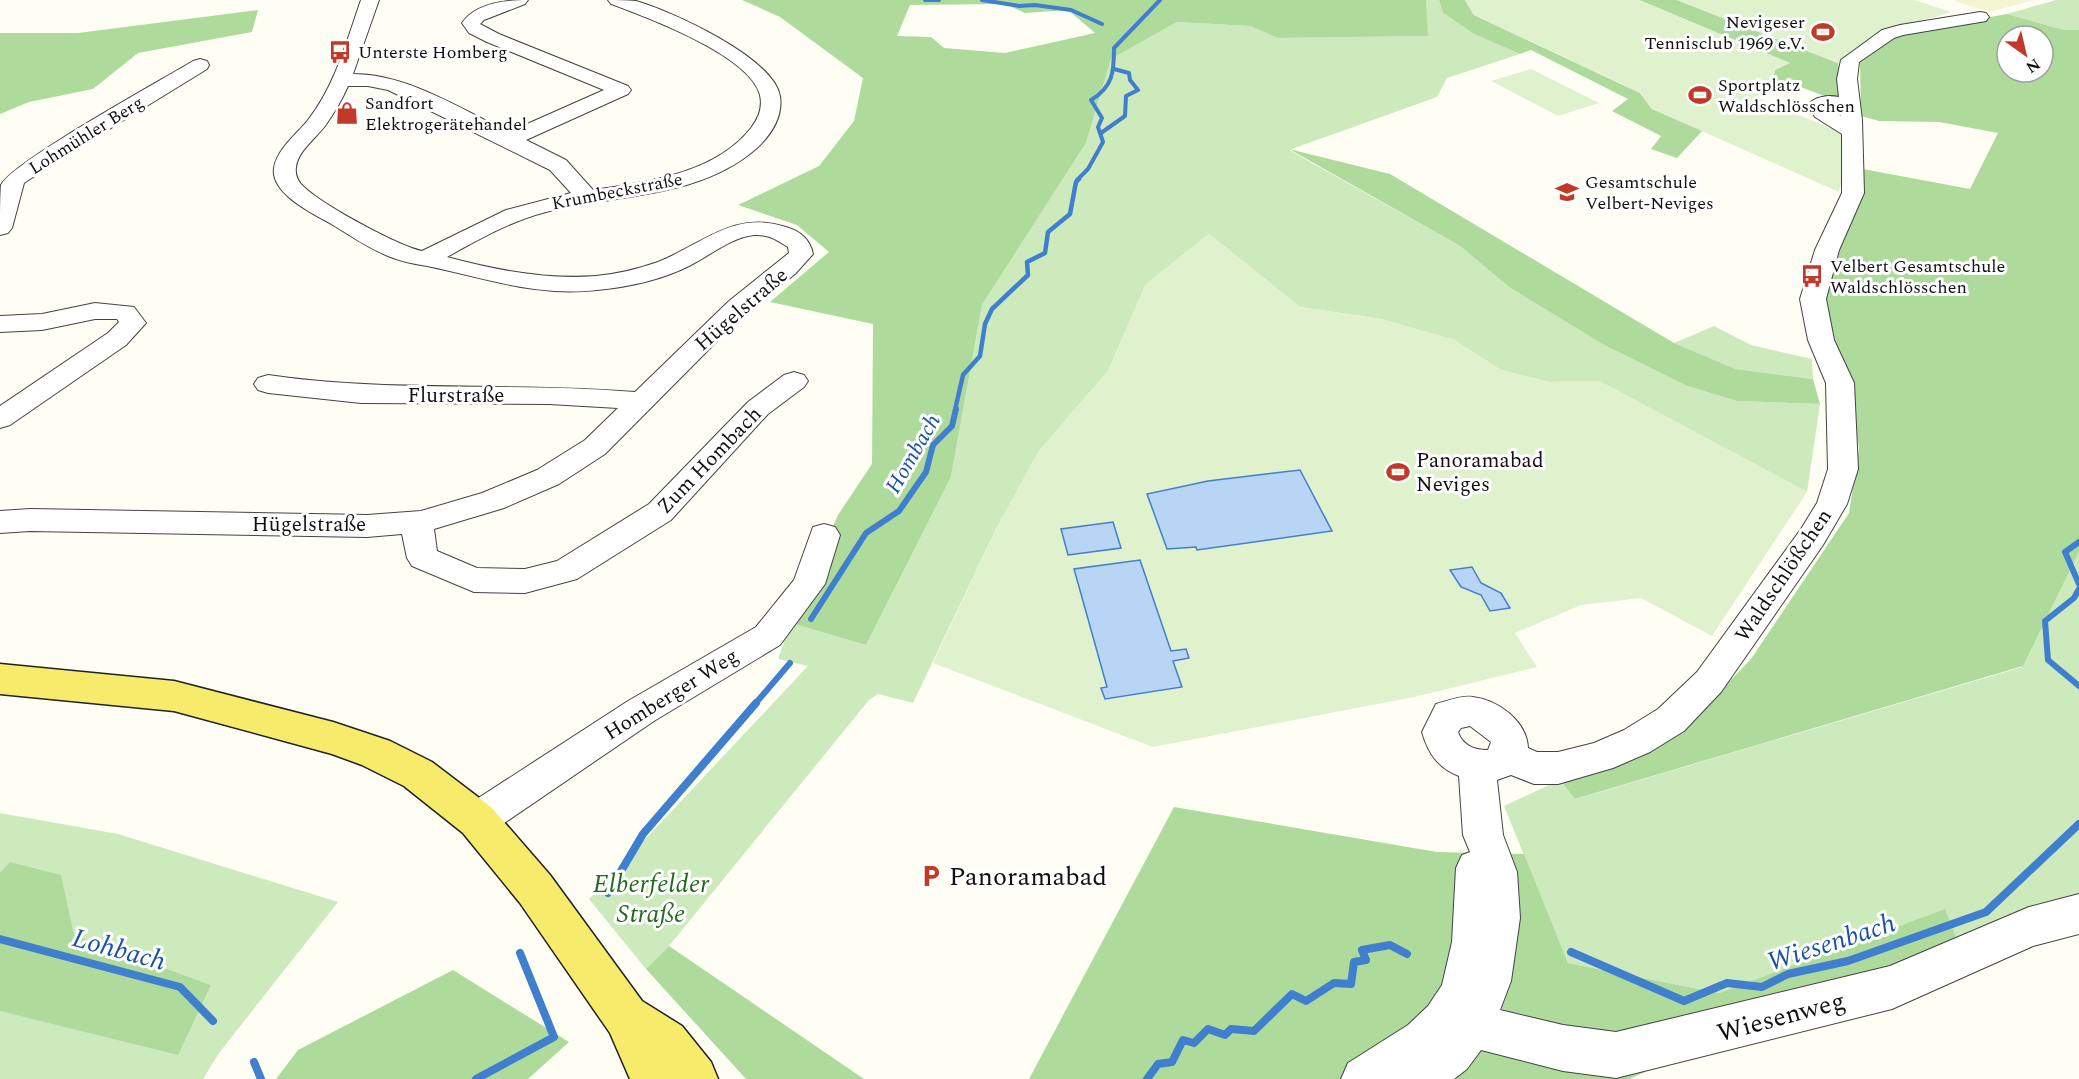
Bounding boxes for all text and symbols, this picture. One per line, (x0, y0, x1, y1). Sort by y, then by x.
place label: Nevigeser Tennisclub 1969 e.V. (1644, 9, 1805, 57)
sports icon: Nevigeser Tennisclub 1969 e.V. (1810, 19, 1836, 45)
north arrow (1995, 24, 2055, 84)
bus stop icon: Unterste Homberg (327, 39, 353, 65)
place label: Unterste Homberg (358, 39, 508, 66)
text: N (2021, 52, 2045, 79)
place label: Sportplatz Waldschlösschen (1718, 72, 1855, 120)
sports icon: Sportplatz Waldschlösschen (1687, 82, 1713, 108)
street label: Lohmühler Berg (24, 89, 149, 182)
place label: Sandfort Elektrogerätehandel (365, 90, 527, 138)
shop icon: Sandfort Elektrogerätehandel (334, 100, 360, 126)
street label: Krumbeckstraße (549, 166, 685, 217)
place label: Gesamtschule Velbert-Neviges (1585, 169, 1714, 217)
school or university icon: Gesamtschule Velbert-Neviges (1554, 179, 1580, 205)
place label: Velbert Gesamtschule Waldschlösschen (1830, 253, 2005, 301)
street label: Hügelstraße (688, 260, 795, 359)
bus stop icon: Velbert Gesamtschule Waldschlösschen (1799, 263, 1825, 289)
street label: Flurstraße (408, 380, 504, 412)
street label: Zum Hombach (650, 399, 770, 522)
water label: Hombach (877, 408, 949, 500)
place label: Panoramabad Neviges (1416, 445, 1544, 501)
sports icon: Panoramabad Neviges (1385, 459, 1411, 485)
street label: Waldschlößchen (1727, 502, 1840, 649)
street label: Hügelstraße (252, 509, 366, 541)
street label: Homberger Weg (598, 641, 745, 749)
place label: Panoramabad (949, 857, 1107, 897)
parking icon: Panoramabad (918, 863, 944, 889)
park label: Elberfelder Straße (593, 864, 710, 934)
water label: Wiesenbach (1762, 902, 1901, 983)
water label: Lohbach (67, 917, 170, 983)
street label: Wiesenweg (1713, 981, 1850, 1053)

